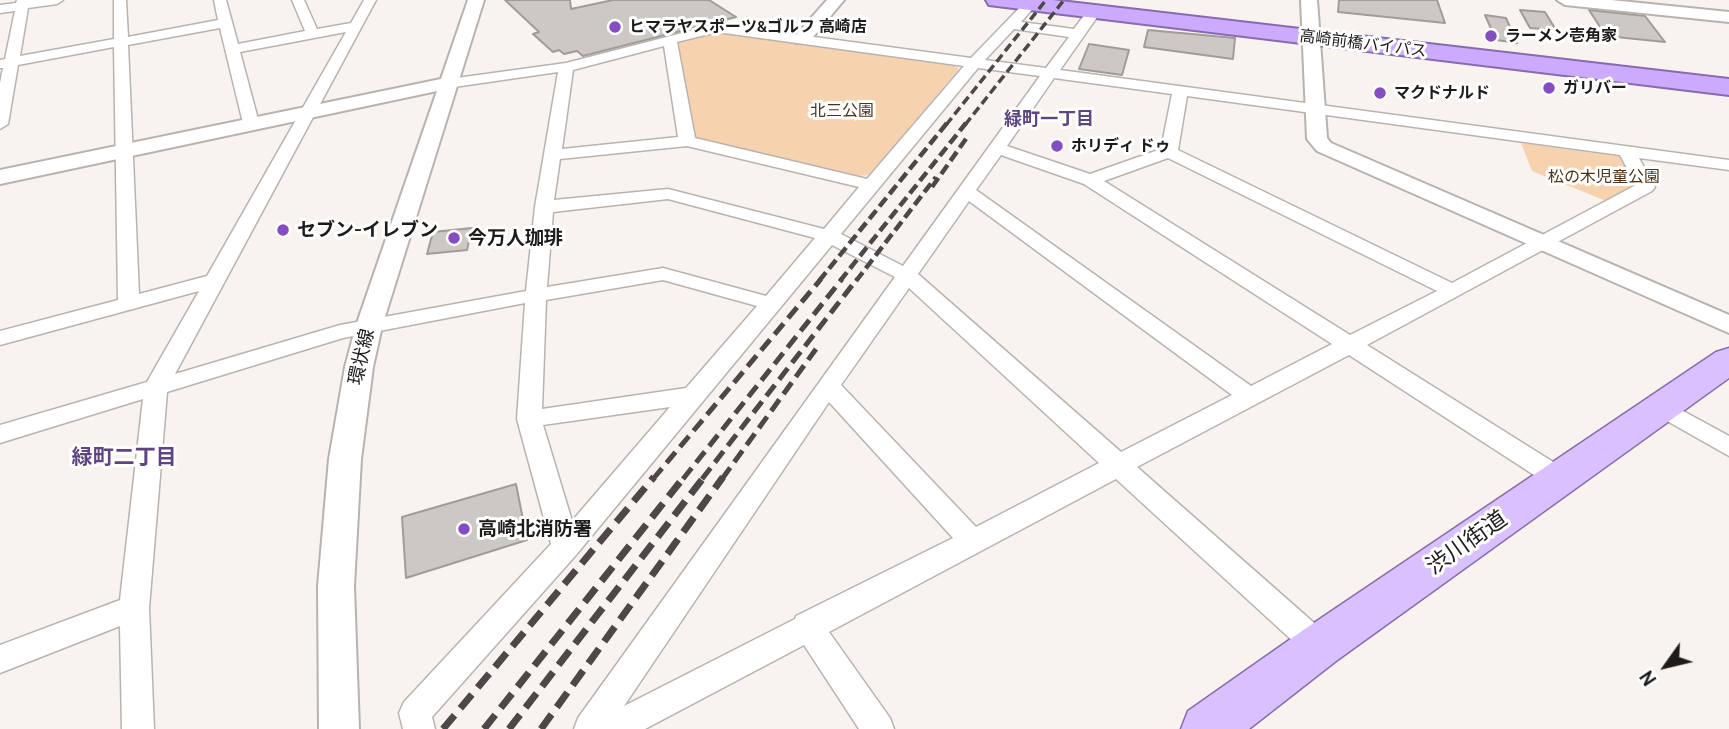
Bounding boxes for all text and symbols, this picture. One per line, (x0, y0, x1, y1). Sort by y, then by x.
place label: ヒマラヤスポーツ&ゴルフ 高崎店 (629, 17, 867, 37)
marker: ヒマラヤスポーツ&ゴルフ 高崎店 (607, 19, 623, 35)
place label: ラーメン壱角家 (1505, 26, 1617, 46)
street label: 高崎前橋バイパス (1298, 27, 1428, 61)
marker: ラーメン壱角家 (1483, 28, 1499, 44)
place label: ガリバー (1563, 78, 1627, 98)
marker: ガリバー (1541, 80, 1557, 96)
place label: マクドナルド (1394, 83, 1490, 103)
marker: マクドナルド (1372, 85, 1388, 101)
park label: 北三公園 (810, 101, 874, 121)
district label: 緑町一丁目 (1004, 109, 1094, 131)
place label: ホリディ ドゥ (1071, 136, 1171, 156)
marker: ホリディ ドゥ (1049, 138, 1065, 154)
park label: 松の木児童公園 (1548, 167, 1660, 187)
place label: セブン-イレブン (297, 219, 438, 241)
marker: セブン-イレブン (275, 222, 291, 238)
place label: 今万人珈琲 (468, 227, 563, 249)
marker: 今万人珈琲 (446, 230, 462, 246)
street label: 環状線 (344, 327, 380, 387)
district label: 緑町二丁目 (72, 445, 176, 471)
street label: 渋川街道 (1421, 505, 1513, 581)
place label: 高崎北消防署 (478, 518, 592, 540)
marker: 高崎北消防署 (456, 521, 472, 537)
north arrow (1631, 631, 1701, 701)
text: N (1635, 666, 1661, 690)

